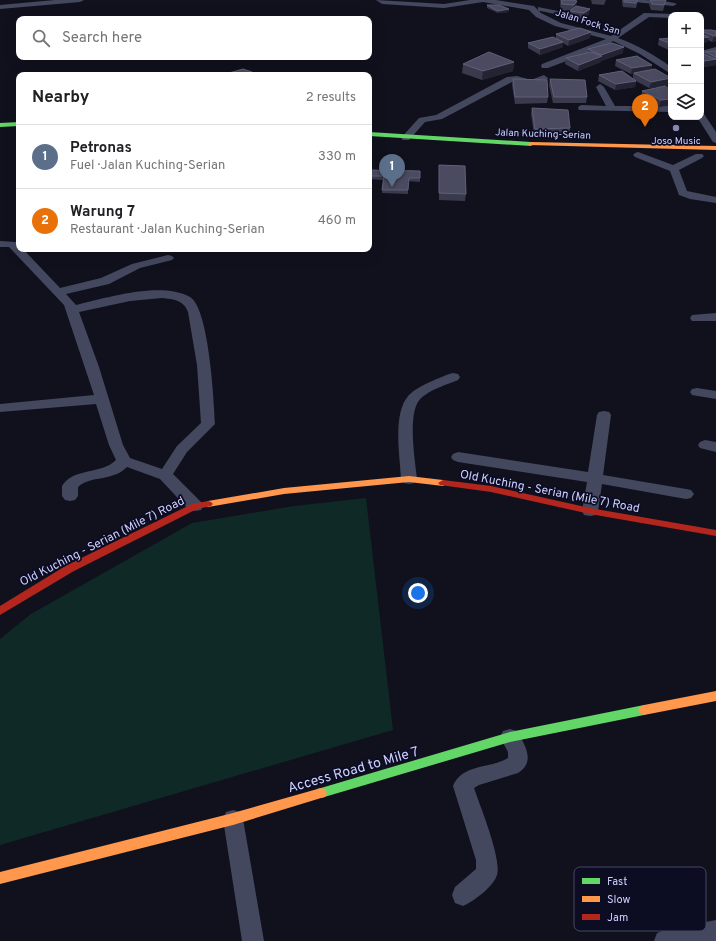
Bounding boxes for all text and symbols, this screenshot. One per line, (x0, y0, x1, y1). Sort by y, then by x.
street label: Jalan Fock San (554, 6, 621, 38)
map controls (668, 12, 704, 120)
button: + (668, 12, 704, 48)
search box (16, 16, 372, 60)
icon: search (30, 27, 52, 49)
text: Search here (62, 29, 142, 48)
button: − (668, 48, 704, 84)
button: layers (668, 84, 704, 120)
text: Nearby (32, 87, 89, 109)
text: 2 results (306, 90, 356, 106)
pin: 2 (632, 94, 658, 127)
marker: Joso Music (671, 123, 681, 133)
street label: Jalan Kuching-Serian (495, 126, 591, 143)
place label: Joso Music (651, 135, 701, 148)
text: Petronas (70, 139, 132, 158)
text: 1 (42, 149, 48, 165)
text: 330 m (318, 149, 356, 165)
pin: 1 (379, 154, 405, 187)
text: Fuel · Jalan Kuching-Serian (70, 158, 225, 174)
text: Warung 7 (70, 203, 135, 222)
text: 2 (41, 213, 49, 229)
text: 460 m (318, 213, 356, 229)
text: Restaurant · Jalan Kuching-Serian (70, 222, 265, 238)
street label: Old Kuching - Serian (Mile 7) Road (459, 467, 641, 517)
street label: Old Kuching - Serian (Mile 7) Road (17, 493, 188, 591)
your location (408, 583, 428, 603)
street label: Access Road to Mile 7 (286, 744, 421, 797)
legend (574, 867, 706, 931)
text: Fast (607, 875, 627, 889)
text: Slow (607, 893, 630, 907)
text: Jam (607, 911, 628, 925)

